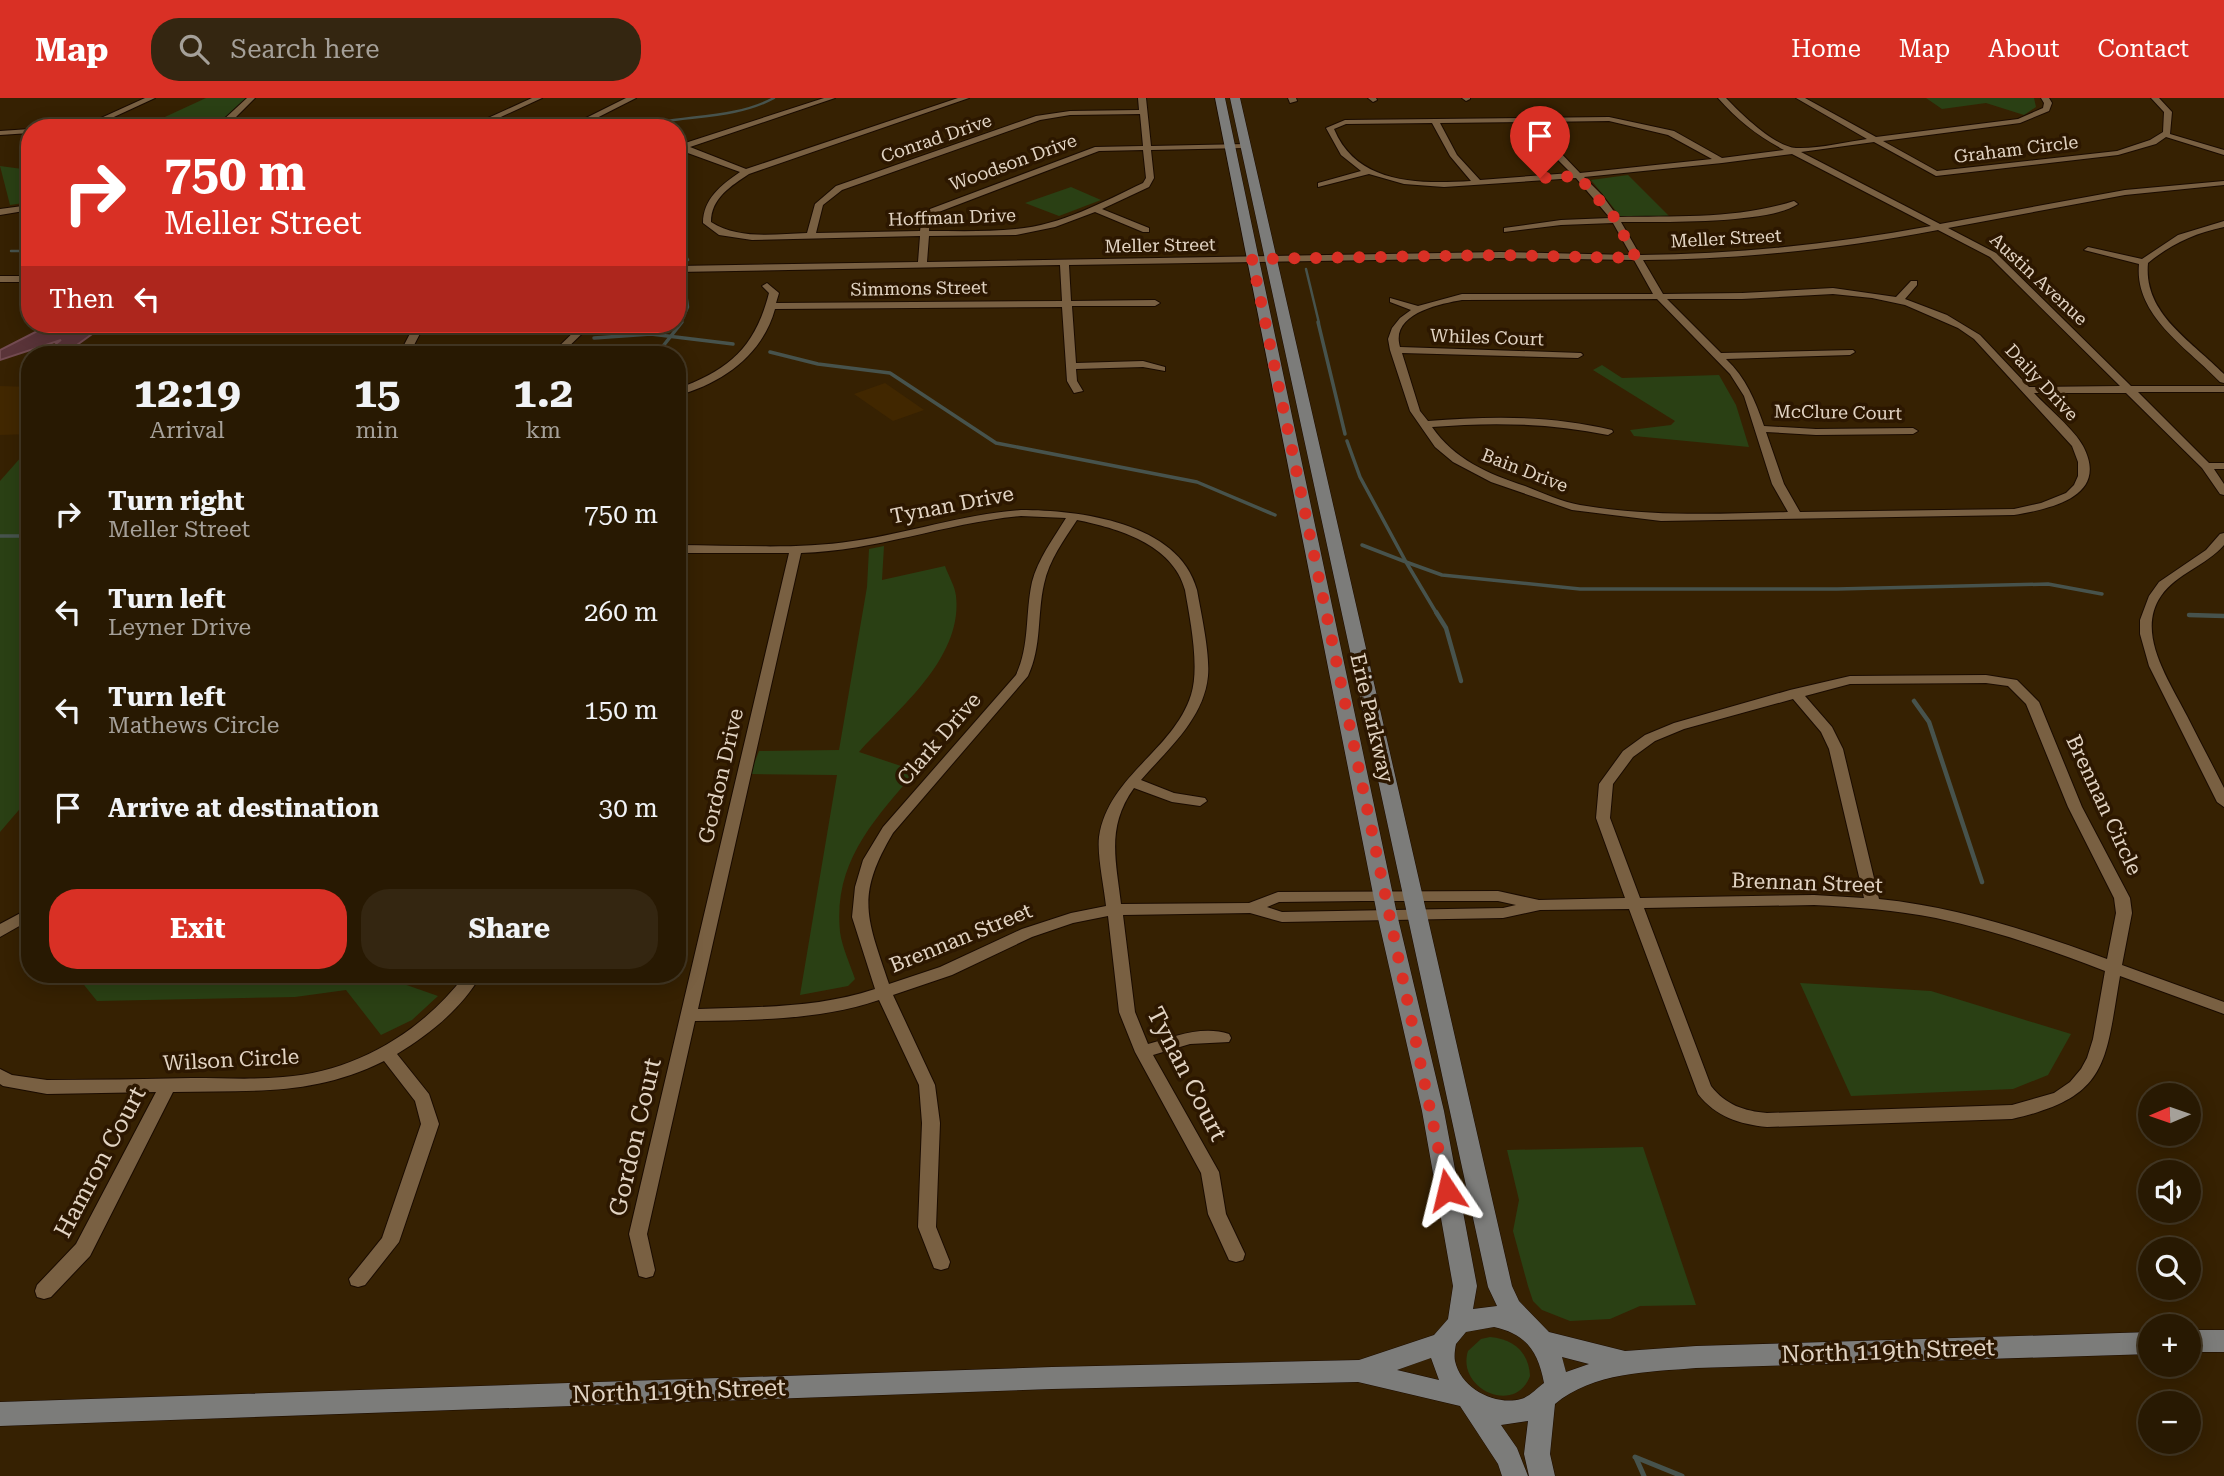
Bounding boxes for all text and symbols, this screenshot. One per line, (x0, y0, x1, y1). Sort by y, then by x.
search box (151, 18, 641, 81)
text: Map (35, 30, 109, 69)
icon: search (175, 30, 213, 68)
text: Search here (231, 34, 380, 64)
text: Home (1791, 35, 1861, 63)
text: Map (1899, 35, 1950, 63)
text: About (1988, 35, 2059, 63)
text: Contact (2097, 35, 2189, 63)
pin (1510, 106, 1570, 178)
street label: Conrad Drive (878, 109, 994, 167)
icon: arrive (1521, 117, 1559, 155)
street label: Woodson Drive (947, 129, 1080, 195)
street label: Graham Circle (1953, 131, 2079, 167)
text: 750 m (164, 145, 306, 202)
icon: right (49, 147, 140, 238)
text: Meller Street (164, 204, 362, 242)
street label: Hoffman Drive (888, 204, 1016, 230)
street label: Meller Street (1670, 225, 1782, 251)
street label: Austin Avenue (1986, 229, 2092, 329)
street label: Meller Street (1104, 234, 1216, 256)
street label: Simmons Street (850, 276, 988, 300)
icon: left (128, 280, 166, 318)
text: Then (49, 284, 114, 314)
street label: Whiles Court (1430, 325, 1545, 349)
street label: Daily Drive (2001, 339, 2083, 425)
text: 12:19 (134, 368, 241, 417)
text: 15 (353, 368, 401, 417)
text: 1.2 (513, 368, 573, 417)
street label: McClure Court (1774, 400, 1903, 424)
text: Arrival (150, 417, 225, 444)
text: min (355, 417, 399, 444)
text: km (525, 417, 561, 444)
street label: Bain Drive (1479, 444, 1571, 496)
street label: Tynan Drive (888, 481, 1016, 529)
text: Turn right (108, 486, 244, 516)
icon: right (49, 495, 87, 533)
text: 750 m (584, 499, 658, 529)
text: Meller Street (108, 516, 250, 543)
text: Turn left (108, 584, 226, 614)
icon: left (49, 593, 87, 631)
text: 260 m (584, 597, 658, 627)
text: Leyner Drive (108, 614, 251, 641)
street label: Erie Parkway (1345, 651, 1399, 786)
text: Turn left (108, 682, 226, 712)
street label: Clark Drive (892, 688, 986, 790)
icon: left (49, 691, 87, 729)
text: 150 m (584, 695, 658, 725)
street label: Gordon Drive (694, 706, 748, 846)
text: Mathews Circle (108, 712, 279, 739)
street label: Brennan Circle (2061, 731, 2147, 879)
icon: arrive (49, 789, 87, 827)
text: Arrive at destination (108, 793, 379, 823)
text: 30 m (599, 793, 658, 823)
street label: Brennan Street (1731, 868, 1883, 898)
button: Exit (49, 889, 347, 969)
button: Share (361, 889, 658, 969)
street label: Brennan Street (886, 898, 1036, 978)
street label: Tynan Court (1141, 1002, 1233, 1146)
street label: Wilson Circle (162, 1044, 300, 1076)
street label: Gordon Court (603, 1055, 667, 1219)
street label: Hamron Court (48, 1082, 152, 1242)
north arrow (2138, 1083, 2202, 1146)
map controls (2138, 1083, 2201, 1454)
position arrow (1410, 1153, 1484, 1227)
button: sound (2138, 1160, 2201, 1223)
button: search (2138, 1237, 2201, 1300)
button: + (2138, 1314, 2201, 1377)
street label: North 119th Street (1781, 1333, 1996, 1369)
street label: North 119th Street (572, 1373, 787, 1409)
button: − (2138, 1391, 2201, 1454)

